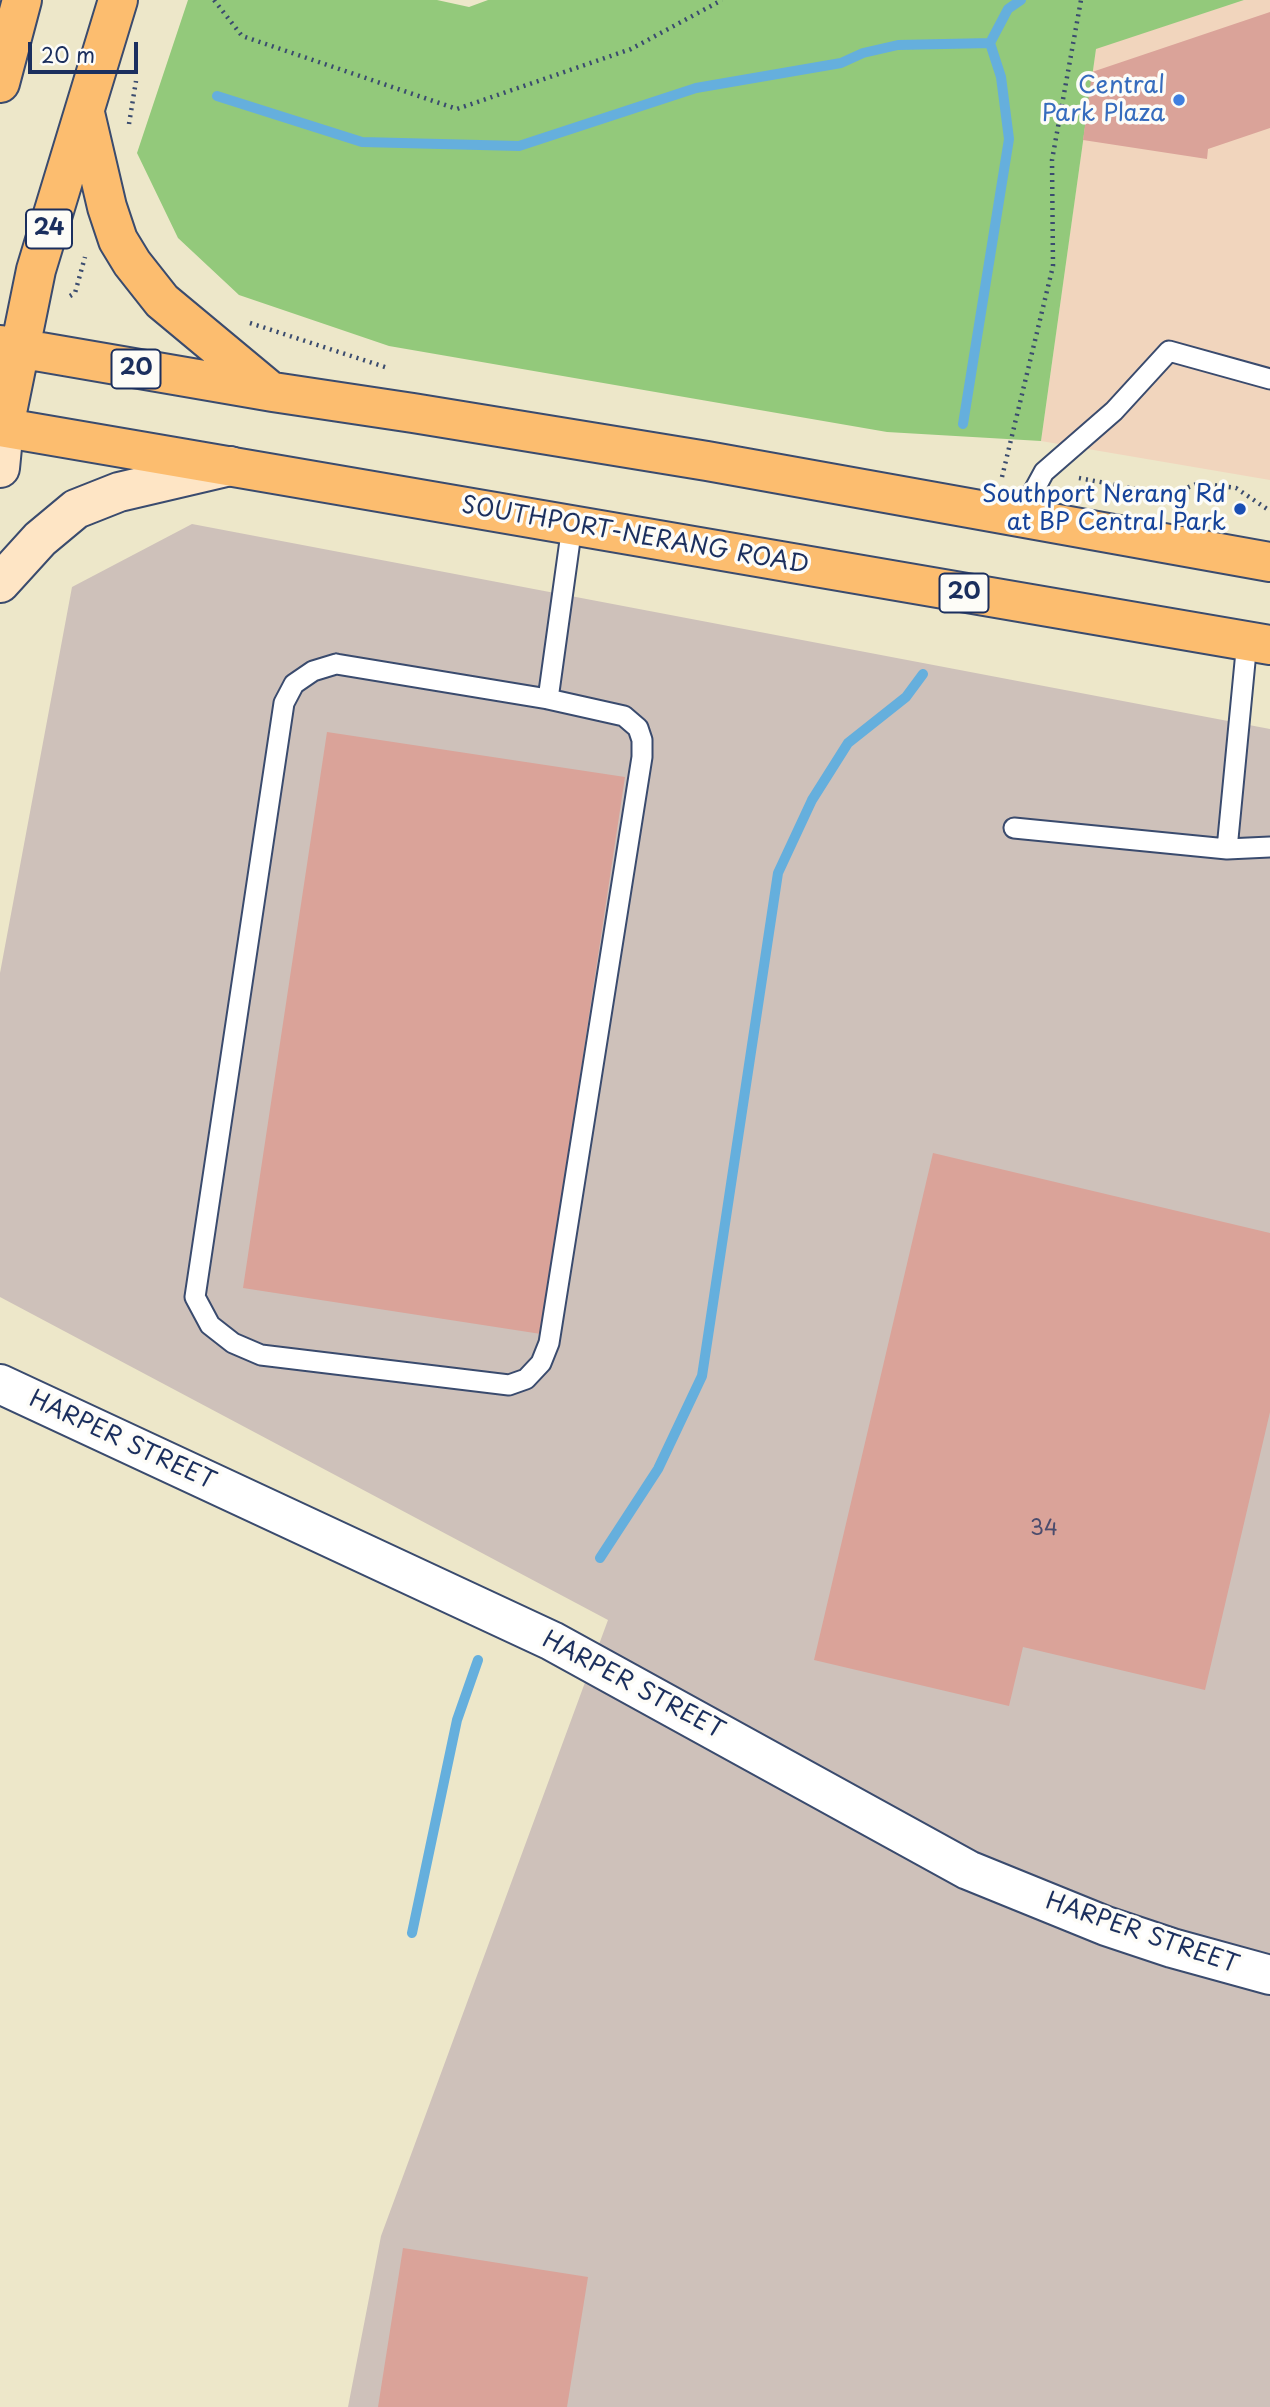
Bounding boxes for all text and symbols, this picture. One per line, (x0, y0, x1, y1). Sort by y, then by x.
scale bar (32, 28, 142, 72)
text: 20 m (41, 38, 95, 70)
place label: Central Park Plaza (1042, 72, 1165, 128)
marker: Central Park Plaza (1171, 92, 1187, 108)
road number: 24 (26, 210, 72, 248)
road number: 20 (111, 350, 160, 388)
place label: Southport Nerang Rd at BP Central Park (982, 481, 1226, 537)
street label: SOUTHPORT-NERANG ROAD (459, 491, 811, 581)
marker: Southport Nerang Rd at BP Central Park (1232, 501, 1248, 517)
road number: 20 (940, 573, 988, 612)
street label: HARPER STREET (24, 1385, 220, 1497)
house number: 34 (1030, 1516, 1058, 1542)
street label: HARPER STREET (537, 1626, 729, 1746)
street label: HARPER STREET (1042, 1887, 1242, 1981)

